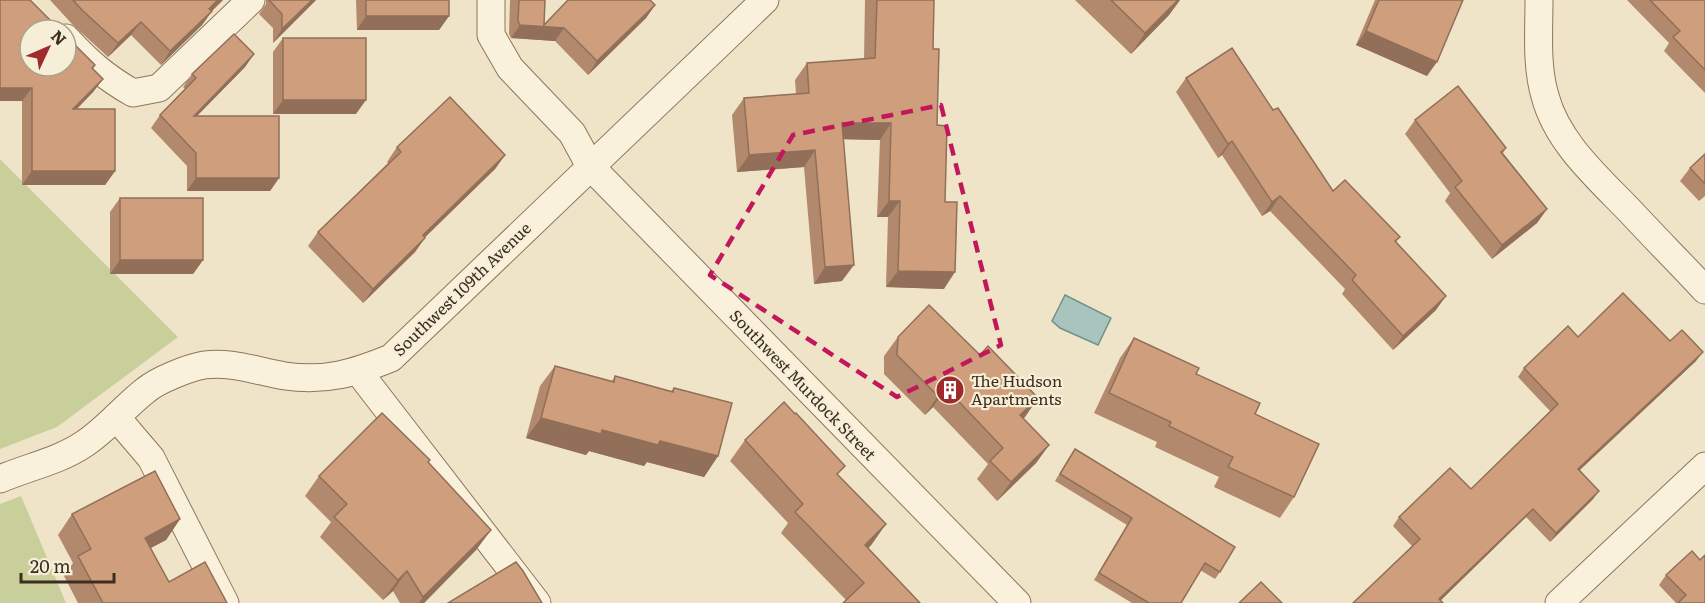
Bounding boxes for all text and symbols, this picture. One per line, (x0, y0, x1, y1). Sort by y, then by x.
north arrow (18, 18, 78, 78)
text: N (46, 24, 73, 50)
street label: Southwest 109th Avenue (387, 216, 536, 361)
street label: Southwest Murdock Street (725, 303, 883, 466)
place label: The Hudson Apartments (971, 368, 1063, 410)
building icon: The Hudson Apartments (934, 374, 966, 406)
scale bar (21, 546, 114, 584)
text: 20 m (30, 552, 71, 579)

